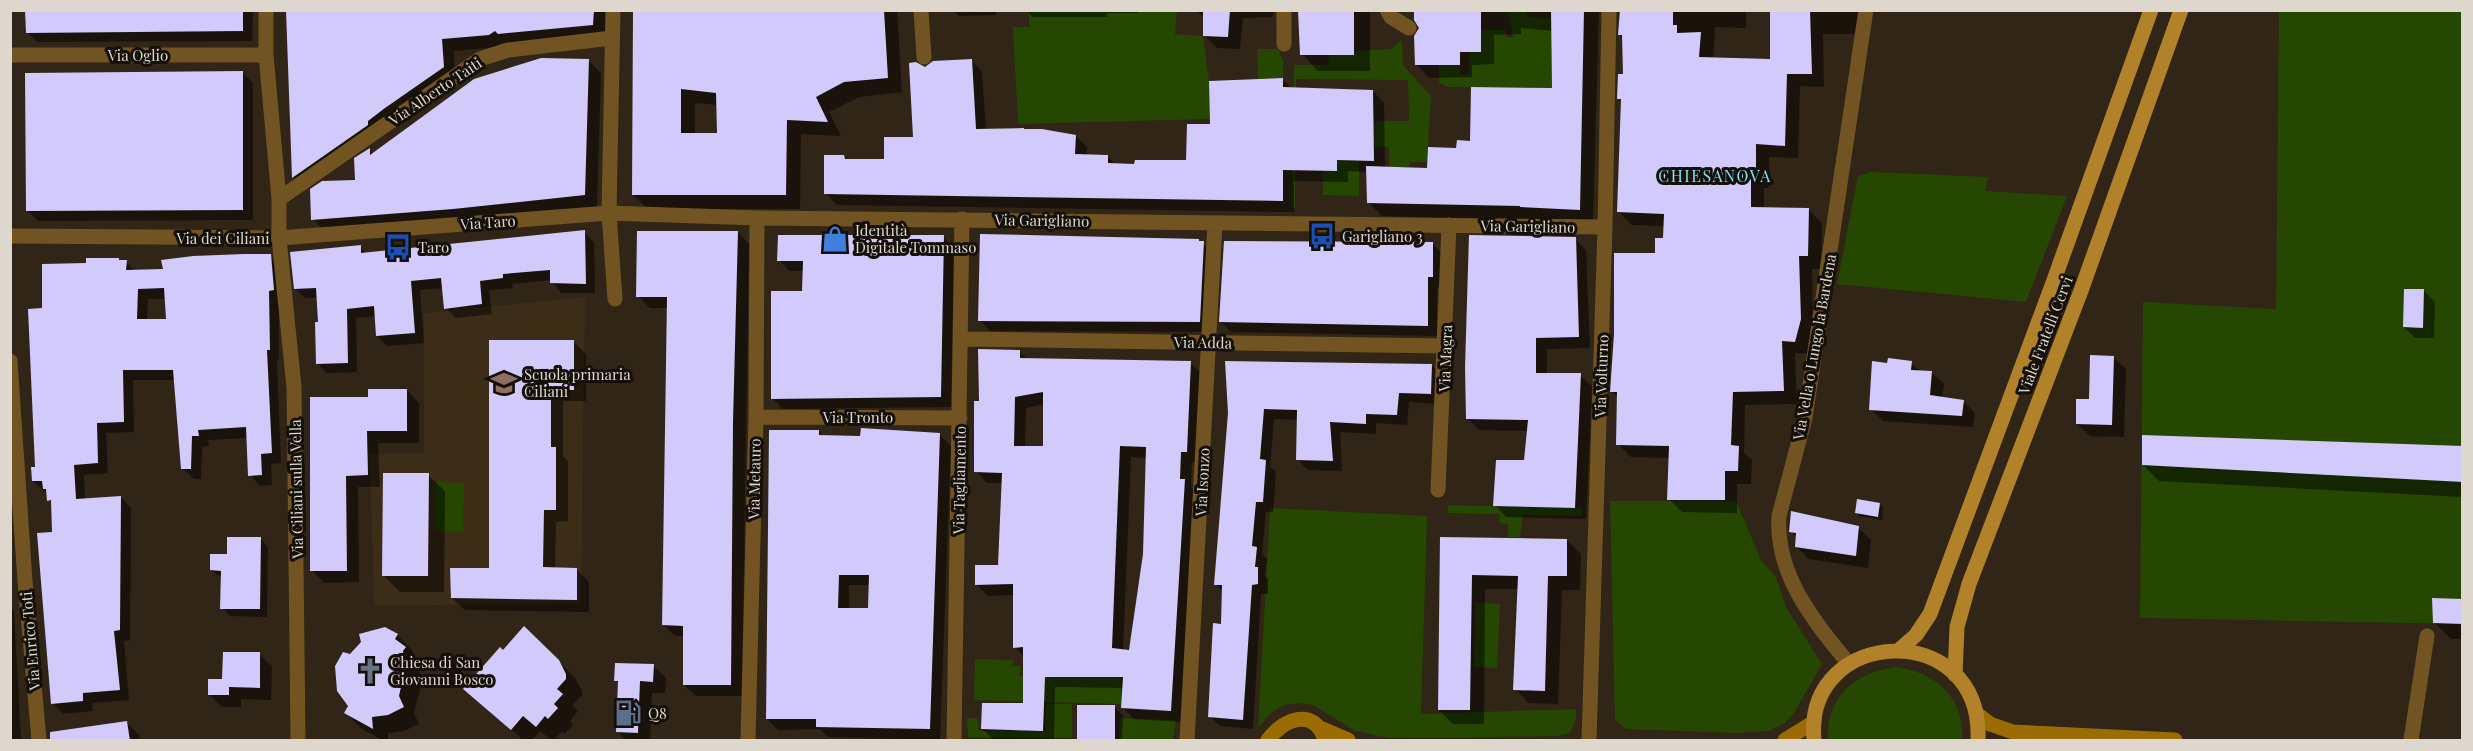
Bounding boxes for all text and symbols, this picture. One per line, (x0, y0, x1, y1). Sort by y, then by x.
street label: Via Oglio (107, 45, 168, 65)
street label: Via Alberto Taiti (384, 52, 486, 130)
district label: CHIESANOVA (1658, 165, 1772, 186)
street label: Via Garigliano (993, 209, 1090, 231)
street label: Via Taro (459, 210, 516, 234)
street label: Via Garigliano (1479, 215, 1576, 237)
place label: Identità Digitale Tommaso (855, 220, 976, 257)
bus stop icon: Garigliano 3 (1307, 221, 1337, 251)
shop icon: Identità Digitale Tommaso (820, 224, 850, 254)
place label: Garigliano 3 (1342, 226, 1423, 246)
street label: Via dei Ciliani (175, 228, 270, 248)
bus stop icon: Taro (383, 232, 413, 262)
place label: Taro (418, 237, 449, 257)
street label: Via Vella o Lungo la Bardena (1788, 252, 1840, 443)
street label: Viale Fratelli Cervi (2013, 273, 2077, 398)
street label: Via Magra (1434, 324, 1456, 393)
street label: Via Adda (1173, 331, 1233, 353)
street label: Via Volturno (1590, 334, 1612, 419)
place label: Scuola primaria Ciliani (524, 364, 631, 401)
school or university icon: Scuola primaria Ciliani (489, 368, 519, 398)
street label: Via Tronto (822, 407, 893, 427)
street label: Via Ciliani sulla Vella (285, 419, 307, 560)
street label: Via Tagliamento (948, 426, 970, 535)
street label: Via Metauro (743, 438, 765, 521)
street label: Via Isonzo (1190, 447, 1214, 518)
street label: Via Enrico Toti (16, 590, 44, 692)
place label: Chiesa di San Giovanni Bosco (390, 652, 494, 689)
church icon: Chiesa di San Giovanni Bosco (355, 656, 385, 686)
fuel station icon: Q8 (613, 698, 643, 728)
place label: Q8 (648, 703, 667, 723)

